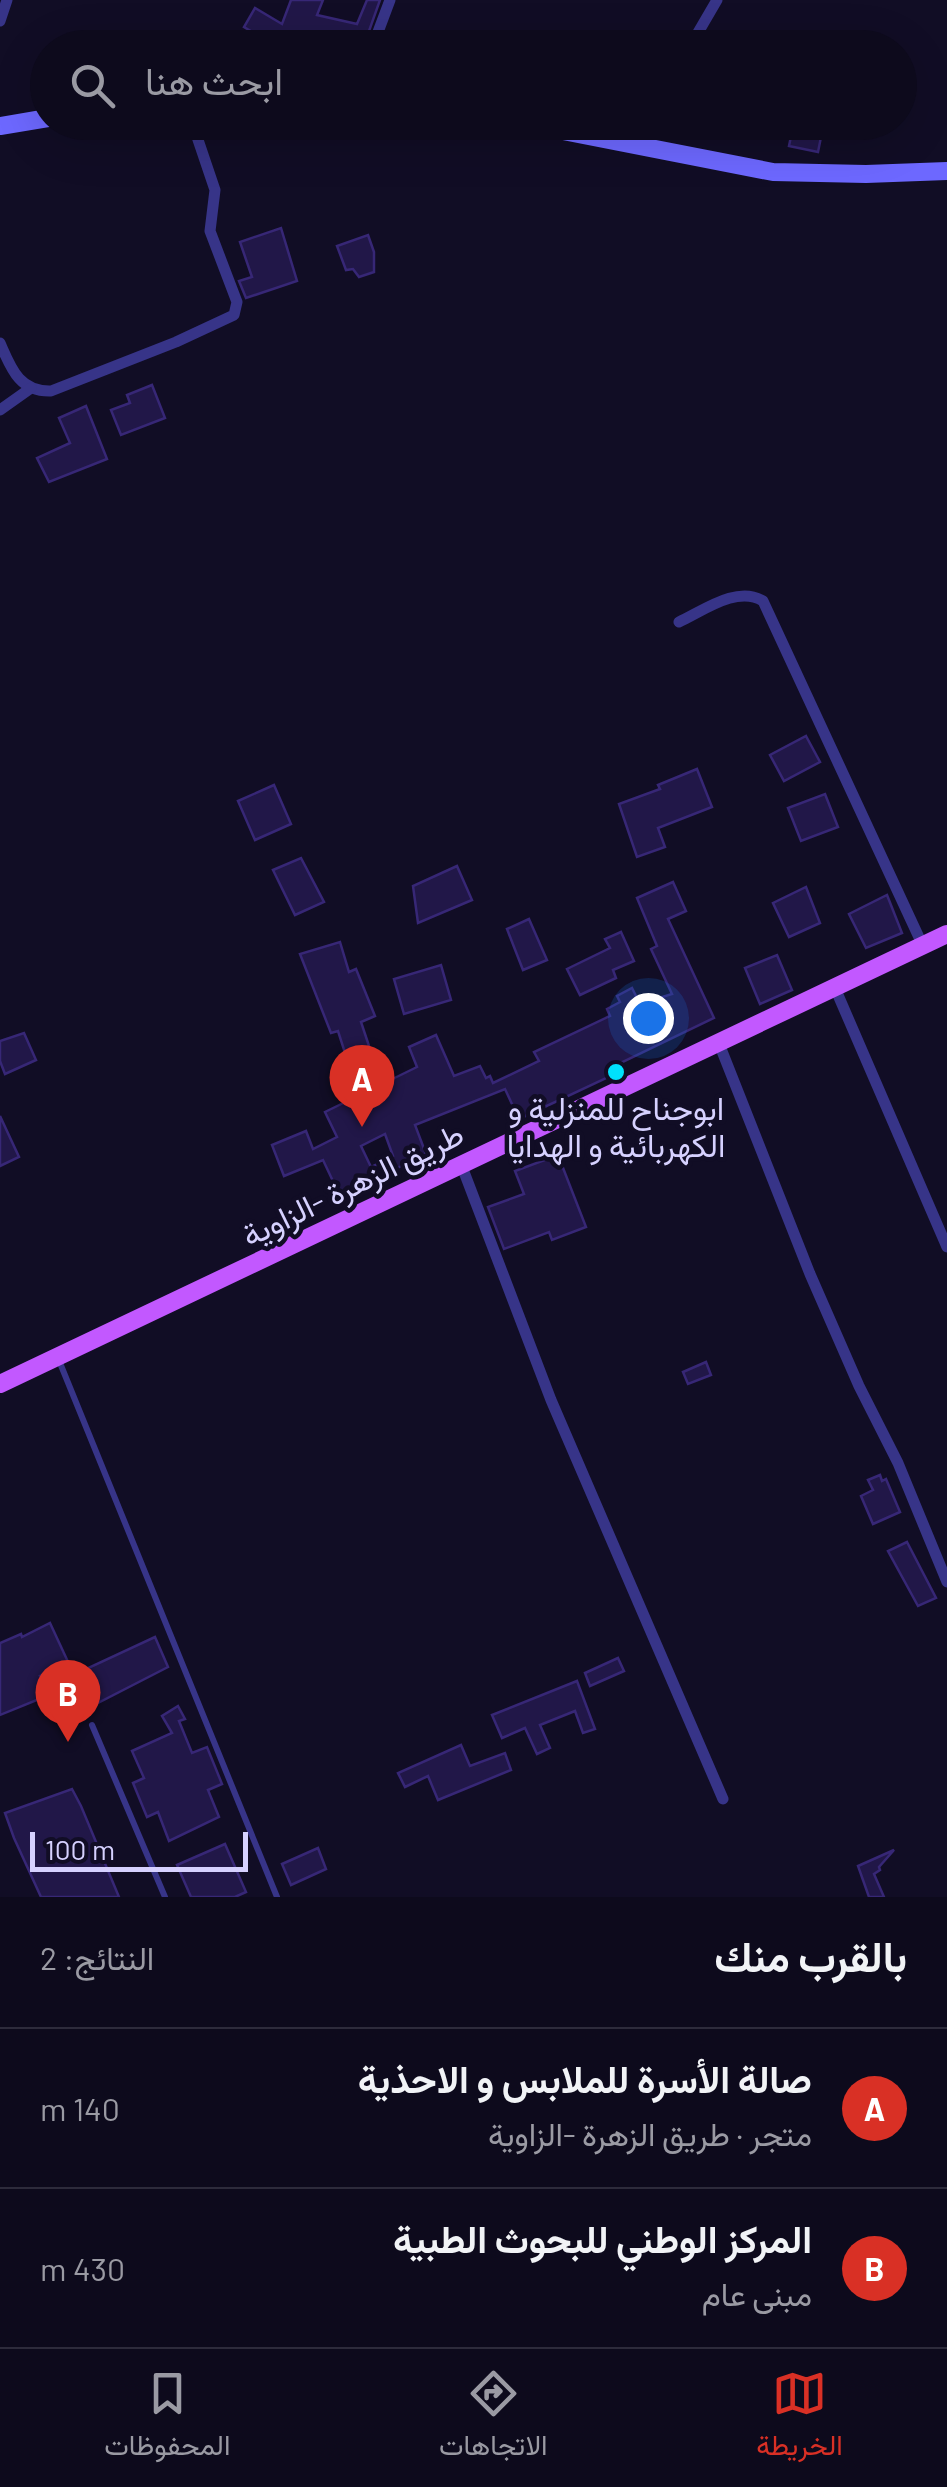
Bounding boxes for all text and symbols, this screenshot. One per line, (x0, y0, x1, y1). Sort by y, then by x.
search box (30, 30, 917, 140)
text: ابحث هنا (145, 57, 283, 103)
icon: search (65, 58, 120, 113)
your location (623, 993, 674, 1044)
pin: A (330, 1044, 394, 1127)
marker: ابوجناح للمنزلية و الكهربائية و الهدايا (605, 1061, 627, 1083)
place label: ابوجناح للمنزلية و الكهربائية و الهدايا (507, 1088, 725, 1166)
street label: طريق الزهرة -الزاوية (235, 1113, 470, 1256)
pin: B (36, 1660, 100, 1742)
scale bar (30, 1827, 248, 1872)
text: 100 m (45, 1832, 115, 1866)
text: بالقرب منك (714, 1930, 907, 1980)
text: النتائج: 2 (40, 1938, 154, 1976)
text: صالة الأسرة للملابس و الاحذية (358, 2055, 812, 2101)
text: 140 m (40, 2089, 120, 2127)
text: A (864, 2089, 885, 2127)
text: متجر · طريق الزهرة -الزاوية (488, 2114, 812, 2152)
text: المركز الوطني للبحوث الطبية (393, 2215, 812, 2261)
text: 430 m (40, 2249, 125, 2287)
text: B (865, 2249, 884, 2287)
text: مبنى عام (702, 2274, 812, 2312)
tab: المحفوظات (104, 2366, 230, 2470)
tab: الاتجاهات (439, 2366, 548, 2470)
tab: الخريطة (756, 2366, 843, 2470)

